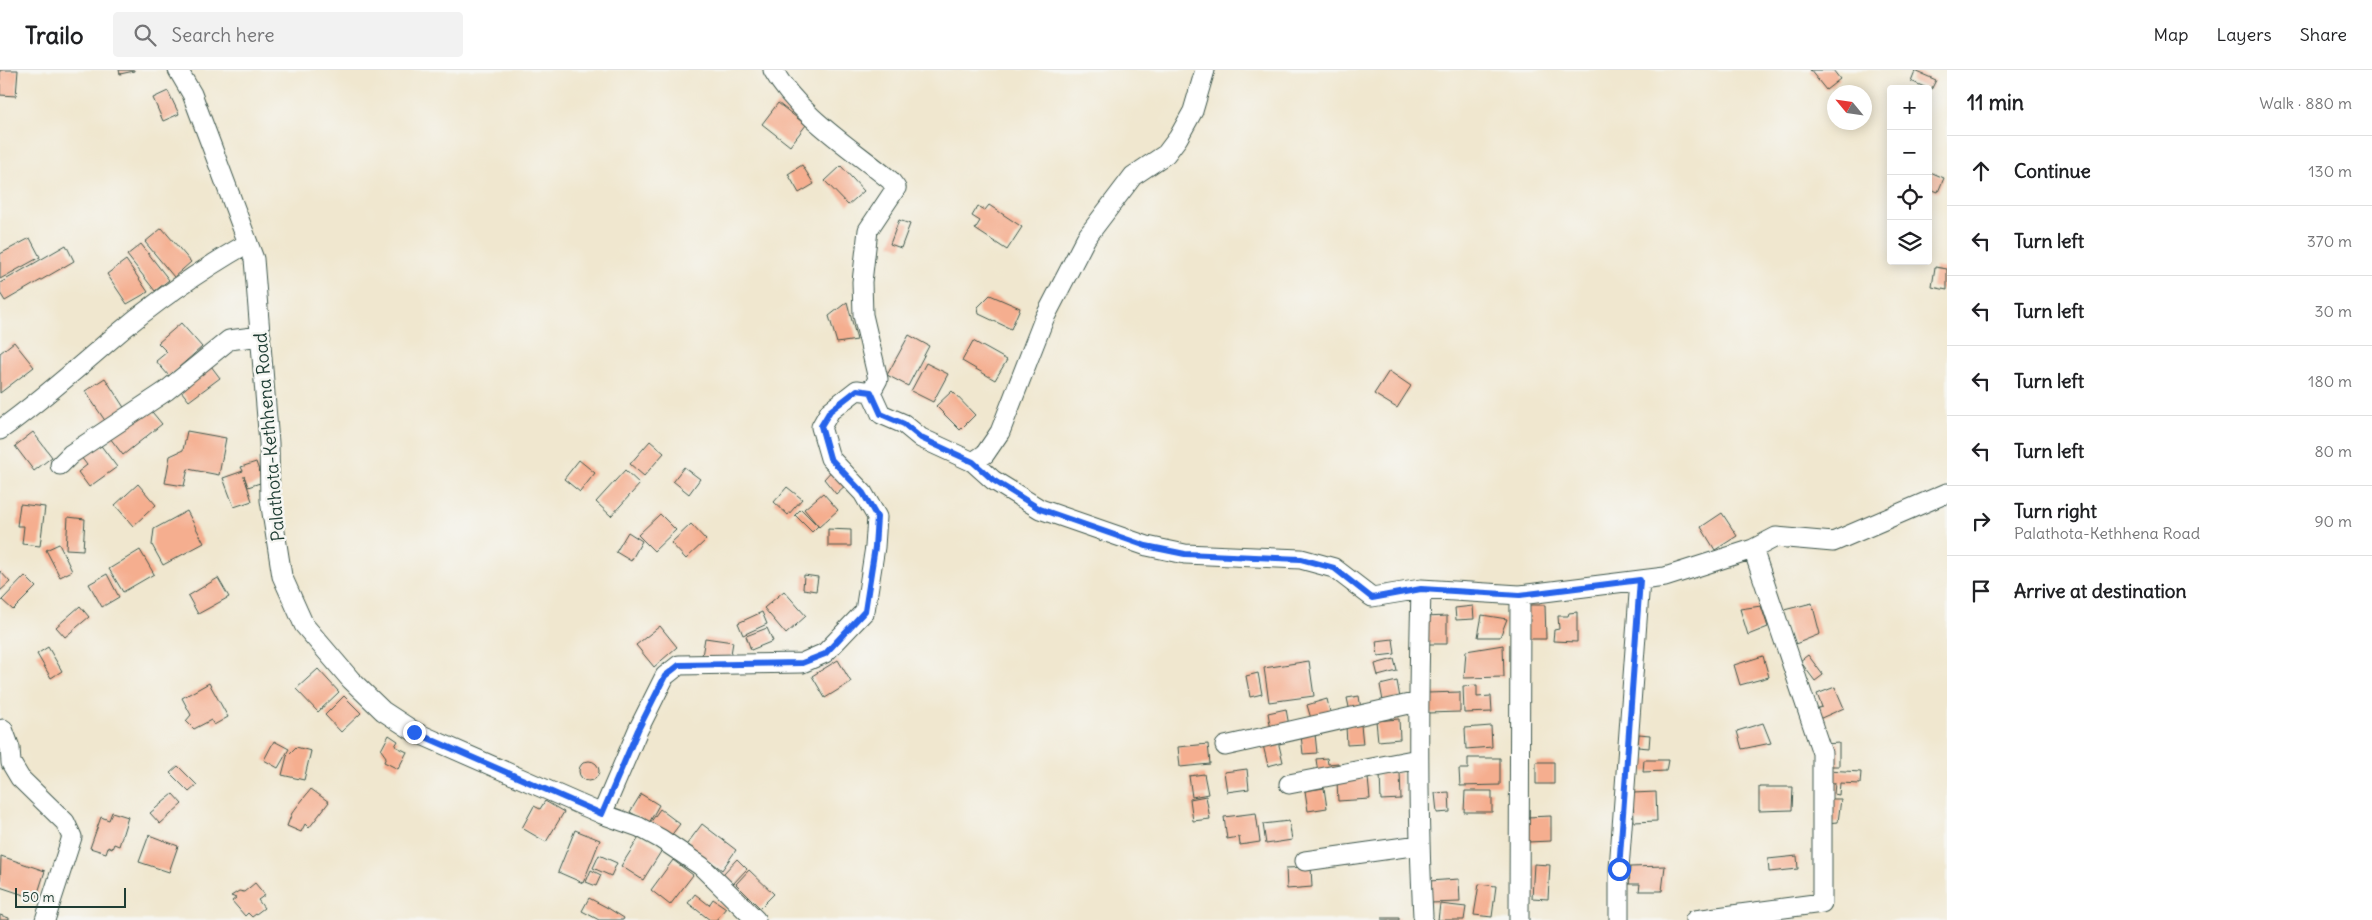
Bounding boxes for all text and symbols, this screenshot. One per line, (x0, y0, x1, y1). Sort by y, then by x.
search box (113, 12, 463, 57)
text: Trailo (25, 20, 83, 50)
icon: search (131, 21, 159, 49)
text: Search here (171, 23, 274, 47)
text: Map (2153, 23, 2188, 46)
text: Layers (2216, 23, 2272, 46)
text: Share (2300, 23, 2347, 46)
north arrow (1827, 85, 1872, 130)
map controls (1887, 85, 1932, 265)
button: + (1887, 85, 1932, 130)
text: 11 min (1967, 89, 2024, 116)
text: Walk · 880 m (2259, 93, 2352, 113)
button: − (1887, 130, 1932, 175)
icon: ahead (1967, 157, 1995, 185)
text: Continue (2014, 159, 2091, 183)
text: 130 m (2308, 161, 2352, 181)
button: locate (1887, 175, 1932, 220)
button: layers (1887, 220, 1932, 265)
icon: left (1967, 227, 1995, 255)
text: Turn left (2014, 229, 2084, 253)
text: 370 m (2307, 231, 2352, 251)
icon: left (1967, 297, 1995, 325)
text: Turn left (2014, 299, 2084, 323)
text: 30 m (2315, 301, 2352, 321)
street label: Palathota-Kethhena Road (248, 331, 290, 542)
icon: left (1967, 367, 1995, 395)
text: Turn left (2014, 369, 2084, 393)
text: 180 m (2308, 371, 2352, 391)
icon: left (1967, 437, 1995, 465)
text: Turn left (2014, 439, 2084, 463)
text: 80 m (2314, 441, 2352, 461)
text: Turn right (2014, 499, 2097, 523)
icon: right (1967, 507, 1995, 535)
text: 90 m (2314, 511, 2352, 531)
text: Palathota-Kethhena Road (2014, 523, 2200, 543)
icon: arrive (1967, 577, 1995, 605)
text: Arrive at destination (2014, 579, 2187, 603)
route end (403, 721, 426, 744)
route start (1608, 858, 1631, 881)
scale bar (15, 885, 126, 908)
text: 50 m (22, 888, 55, 906)

